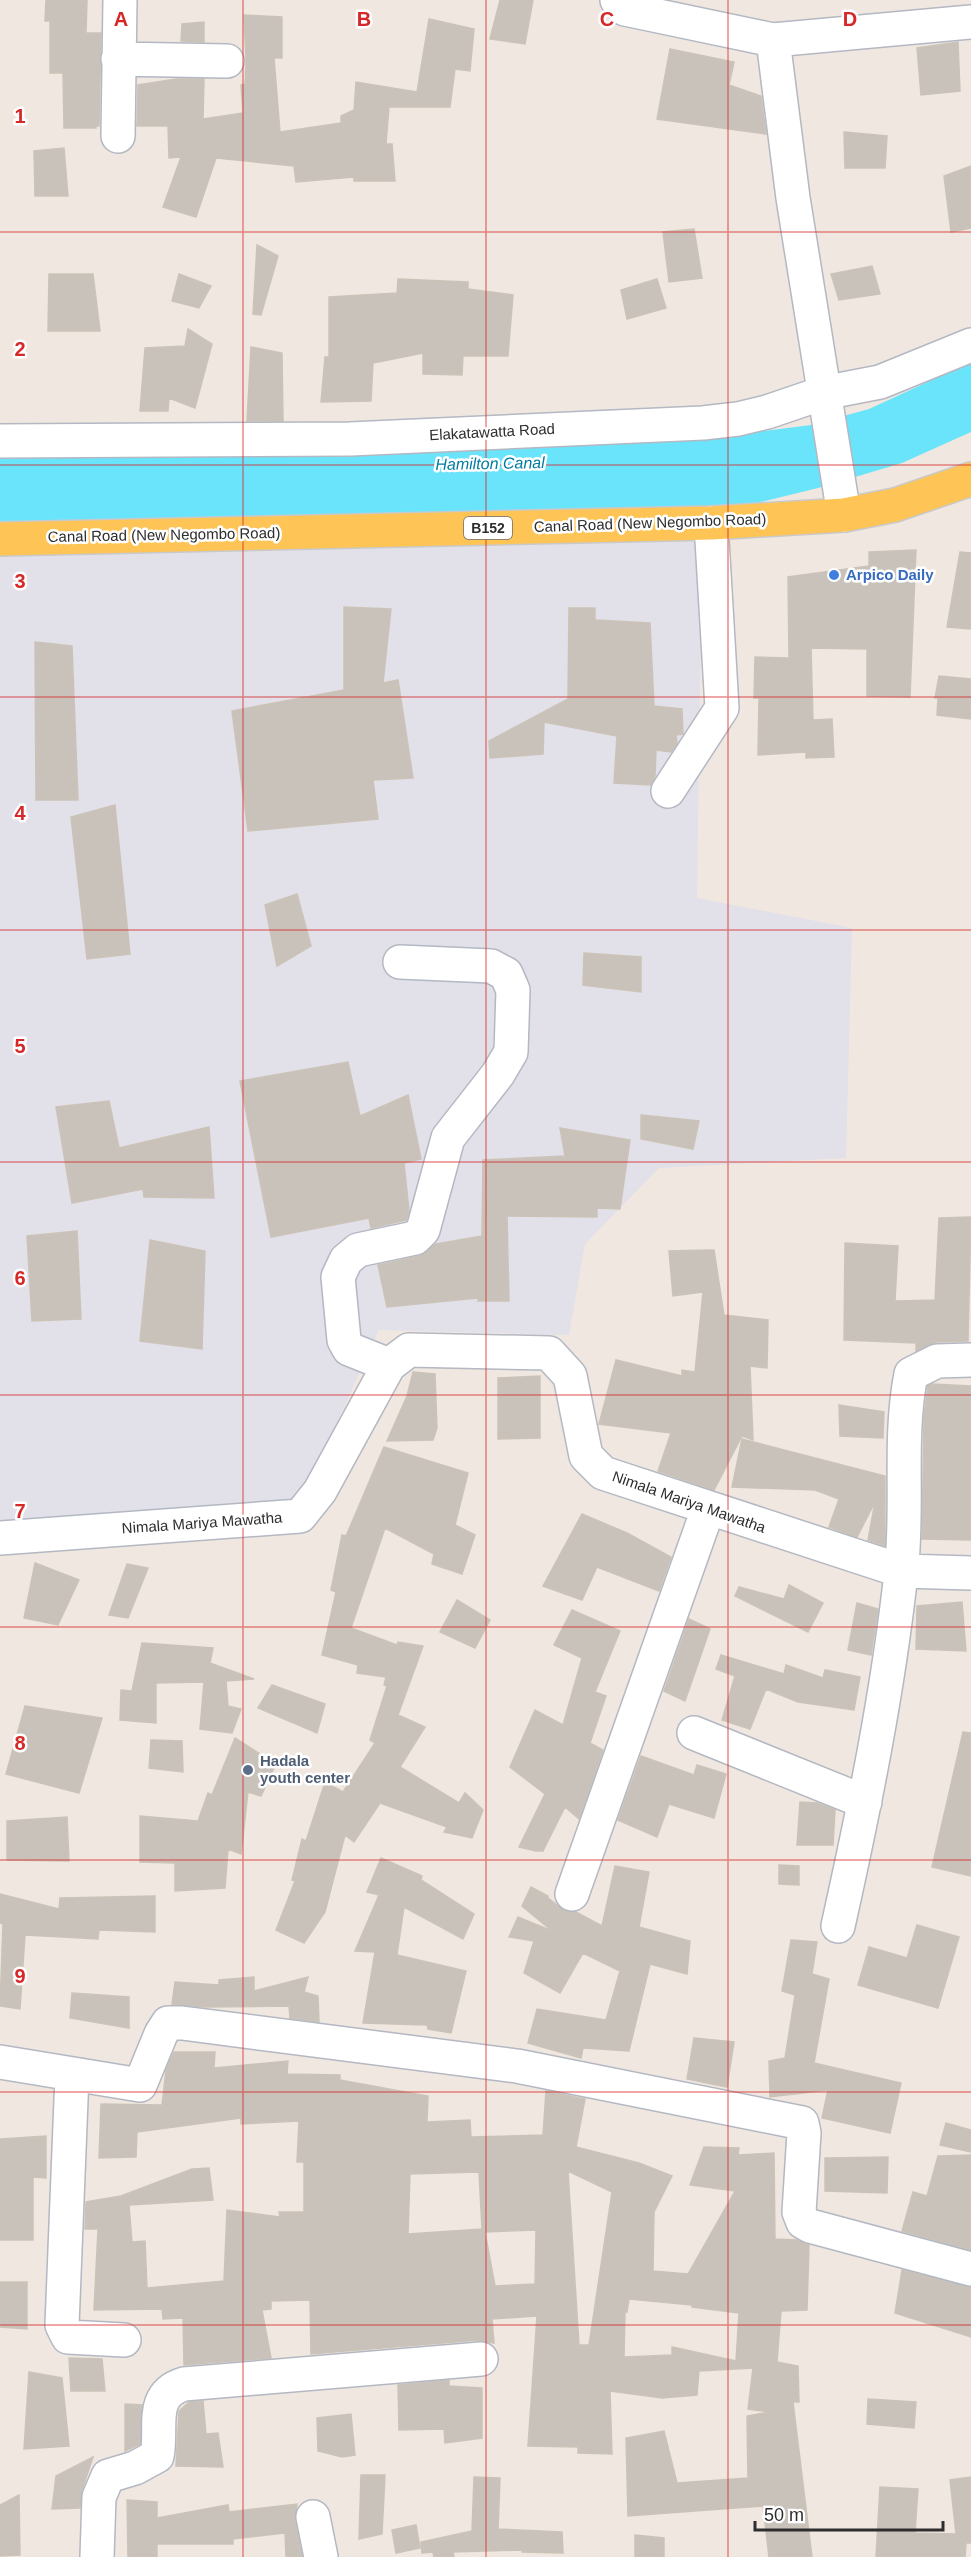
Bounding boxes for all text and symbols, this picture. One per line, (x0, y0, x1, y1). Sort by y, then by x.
text: A (114, 8, 128, 30)
text: B (357, 8, 371, 30)
text: C (600, 8, 614, 30)
text: D (843, 8, 857, 30)
text: 1 (14, 105, 26, 127)
text: 2 (14, 338, 26, 360)
street label: Elakatawatta Road (429, 420, 555, 443)
water label: Hamilton Canal (435, 454, 545, 473)
street label: Canal Road (New Negombo Road) (533, 510, 767, 535)
road number: B152 (464, 517, 512, 539)
street label: Canal Road (New Negombo Road) (48, 524, 280, 545)
place label: Arpico Daily (846, 566, 934, 583)
marker: Arpico Daily (827, 568, 841, 582)
text: 3 (14, 570, 26, 592)
text: 4 (14, 802, 26, 824)
text: 5 (14, 1035, 26, 1057)
text: 6 (14, 1267, 26, 1289)
street label: Nimala Mariya Mawatha (610, 1467, 769, 1536)
text: 7 (14, 1500, 26, 1522)
street label: Nimala Mariya Mawatha (121, 1508, 283, 1537)
text: 8 (14, 1732, 26, 1754)
place label: Hadala youth center (260, 1752, 350, 1786)
marker: Hadala youth center (241, 1763, 255, 1777)
text: 9 (14, 1965, 26, 1987)
scale bar (755, 2494, 942, 2532)
text: 50 m (764, 2505, 804, 2525)

